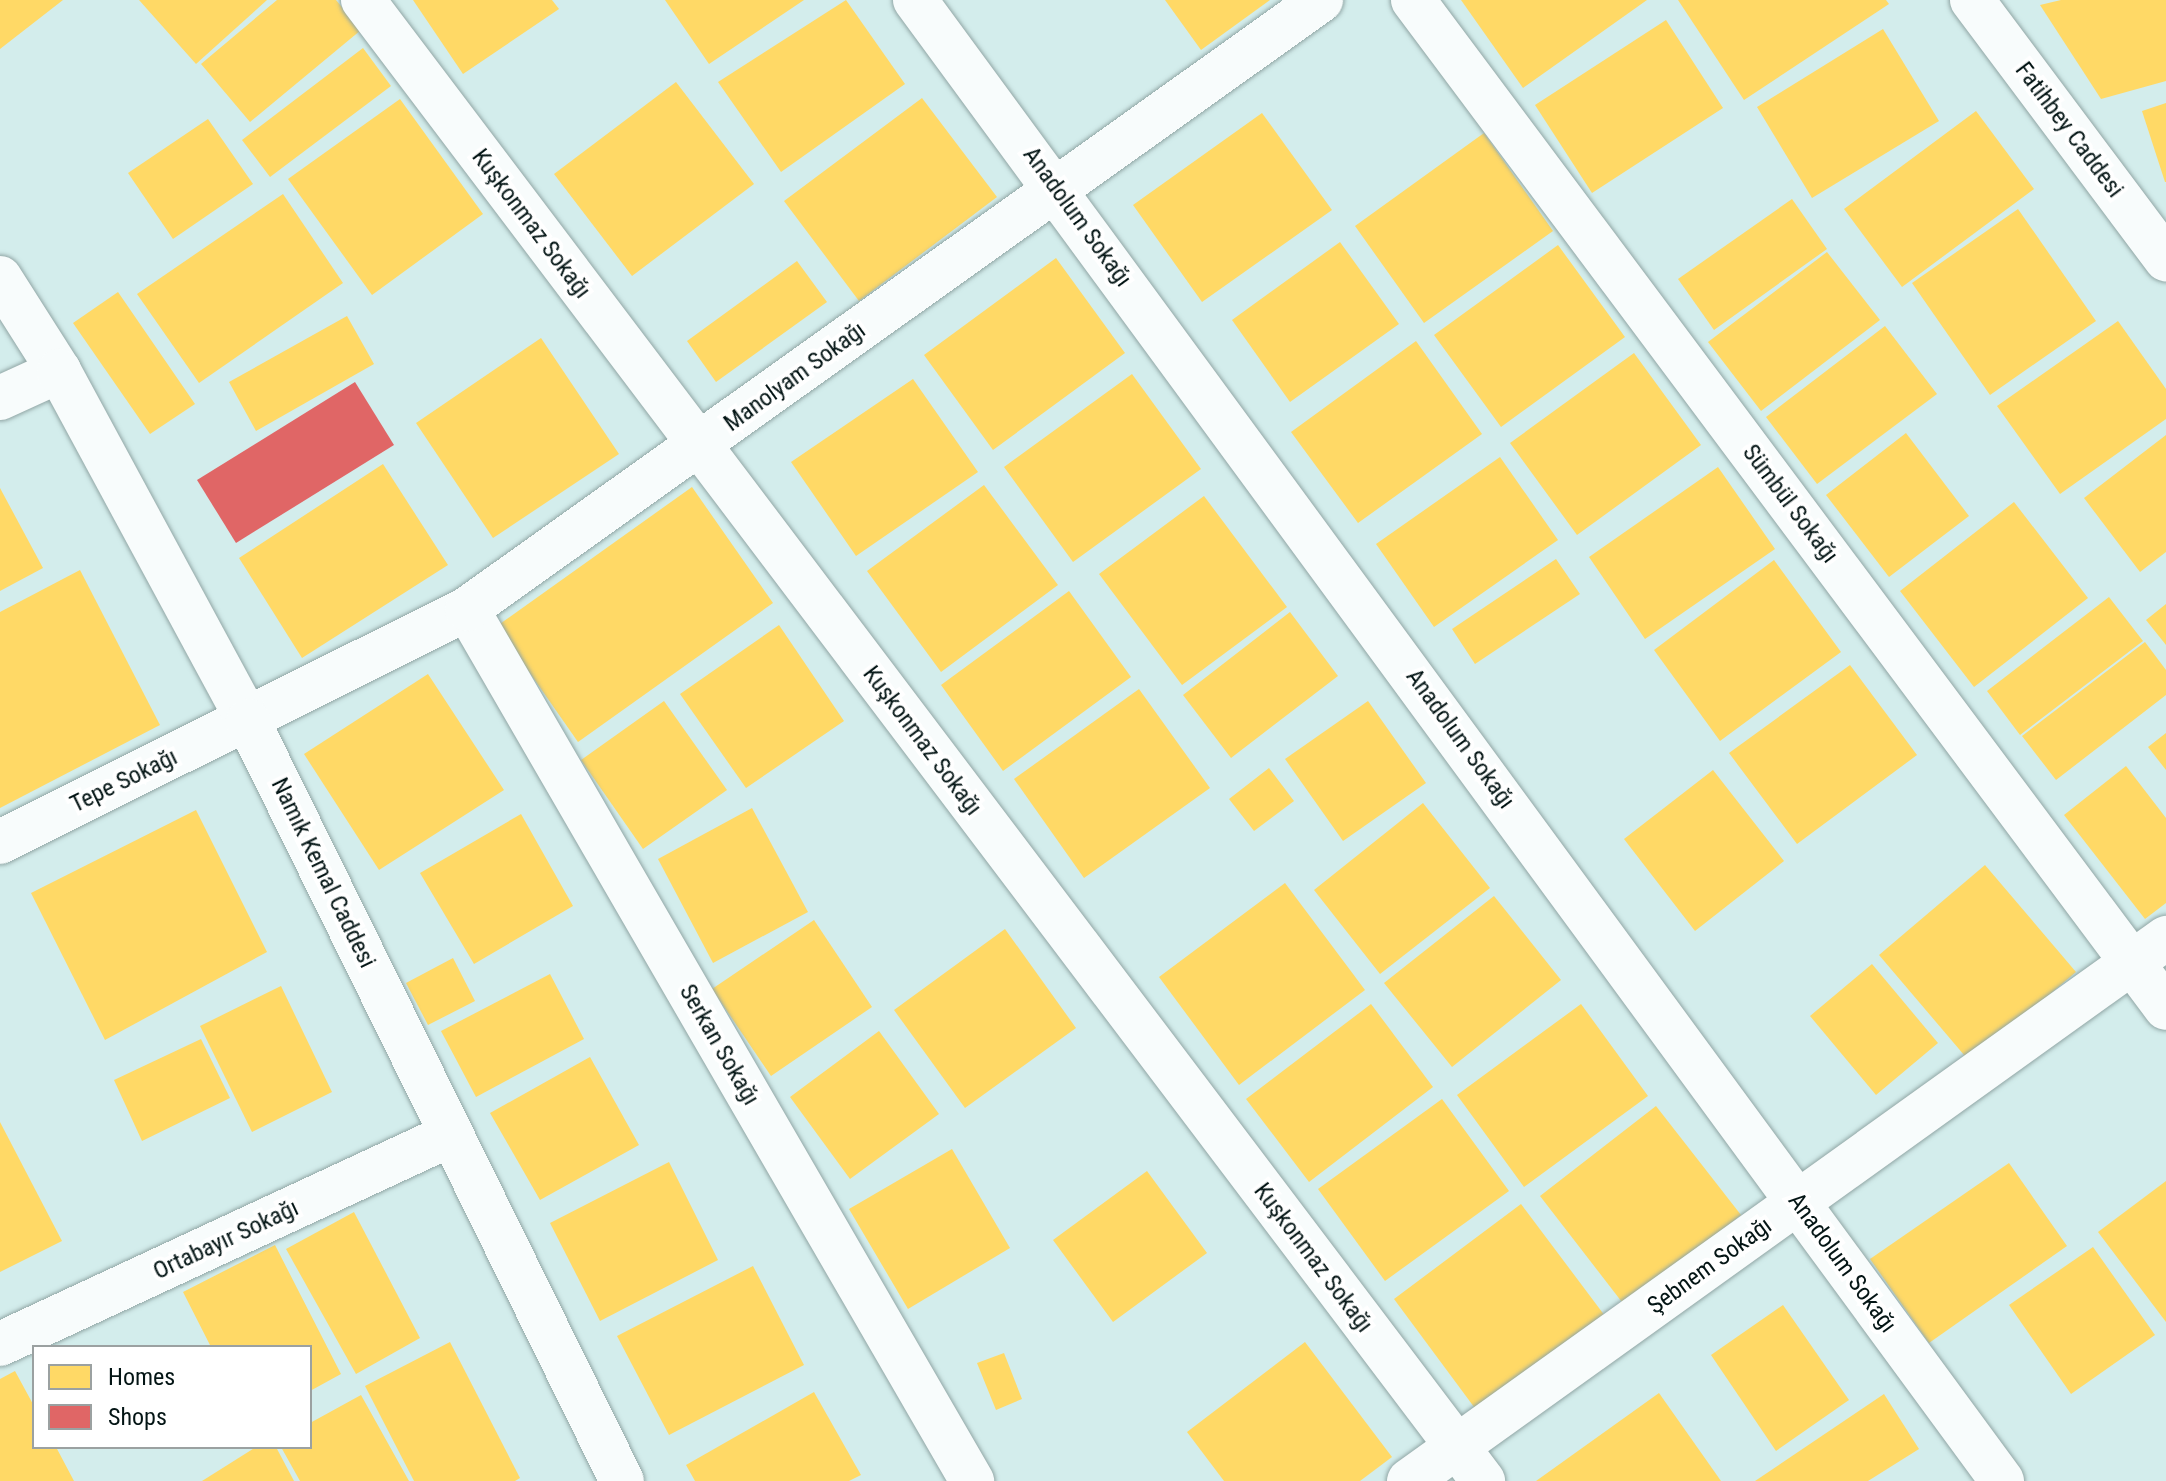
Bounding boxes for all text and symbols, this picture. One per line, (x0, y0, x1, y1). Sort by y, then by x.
street label: Fatihbey Caddesi (2009, 57, 2129, 203)
street label: Anadolum Sokağı (1017, 141, 1137, 293)
street label: Kuşkonmaz Sokağı (465, 144, 597, 304)
street label: Manolyam Sokağı (719, 316, 871, 438)
street label: Sümbül Sokağı (1736, 439, 1844, 569)
street label: Kuşkonmaz Sokağı (856, 661, 988, 821)
street label: Anadolum Sokağı (1400, 663, 1520, 815)
street label: Tepe Sokağı (66, 743, 182, 819)
street label: Namık Kemal Caddesi (265, 773, 381, 973)
street label: Serkan Sokağı (673, 979, 765, 1111)
street label: Kuşkonmaz Sokağı (1247, 1178, 1379, 1338)
street label: Anadolum Sokağı (1782, 1187, 1902, 1339)
street label: Ortabayır Sokağı (149, 1194, 303, 1286)
street label: Şebnem Sokağı (1642, 1211, 1778, 1321)
legend (32, 1345, 312, 1449)
text: Homes (108, 1363, 175, 1391)
text: Shops (108, 1403, 167, 1431)

